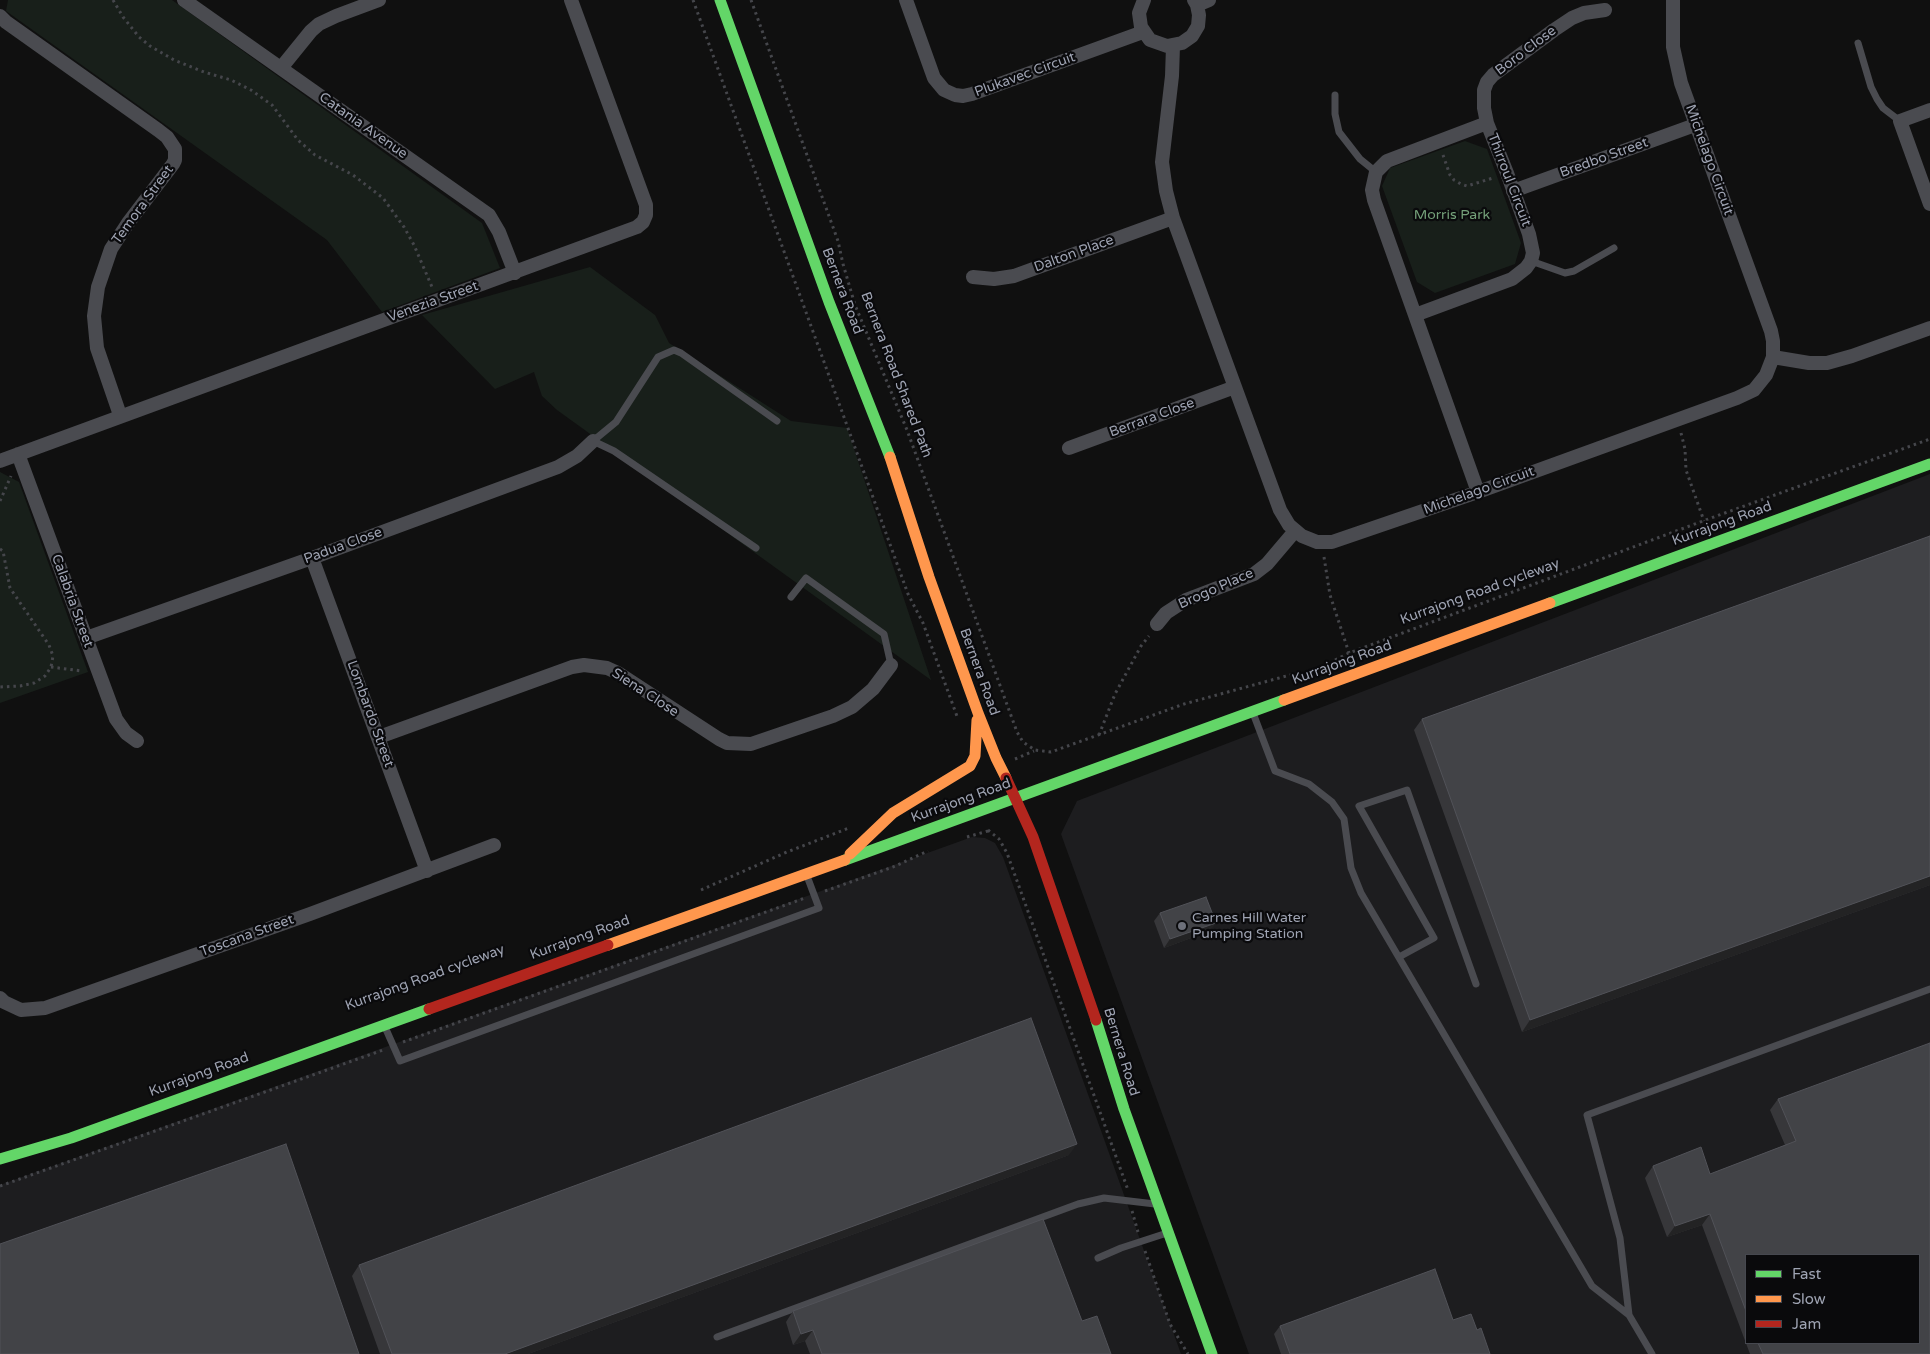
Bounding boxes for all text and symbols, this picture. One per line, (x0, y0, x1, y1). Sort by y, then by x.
street label: Boro Close (1492, 23, 1560, 79)
street label: Plukavec Circuit (972, 49, 1078, 101)
street label: Catania Avenue (315, 89, 411, 163)
street label: Michelago Circuit (1681, 102, 1737, 218)
street label: Thirroul Circuit (1484, 131, 1534, 229)
street label: Bredbo Street (1558, 134, 1650, 182)
street label: Temora Street (109, 162, 177, 248)
park label: Morris Park (1414, 207, 1490, 223)
street label: Dalton Place (1032, 232, 1116, 276)
street label: Bernera Road (818, 245, 866, 337)
street label: Venezia Street (385, 278, 481, 326)
street label: Bernera Road Shared Path (857, 290, 935, 460)
street label: Berrara Close (1107, 395, 1197, 441)
street label: Michelago Circuit (1421, 463, 1537, 519)
street label: Kurrajong Road (1670, 498, 1774, 550)
street label: Padua Close (302, 524, 384, 568)
street label: Calabria Street (47, 552, 97, 650)
street label: Kurrajong Road cycleway (1398, 555, 1562, 629)
street label: Brogo Place (1176, 565, 1256, 613)
street label: Bernera Road (955, 626, 1003, 718)
street label: Kurrajong Road (1290, 637, 1394, 689)
street label: Lombardo Street (343, 658, 397, 770)
street label: Siena Close (608, 665, 682, 721)
street label: Kurrajong Road (909, 775, 1013, 827)
place label: Carnes Hill Water Pumping Station (1192, 910, 1306, 942)
street label: Toscana Street (198, 911, 296, 961)
street label: Kurrajong Road (528, 912, 632, 964)
marker: Carnes Hill Water Pumping Station (1176, 920, 1188, 932)
street label: Kurrajong Road cycleway (343, 941, 507, 1015)
street label: Bernera Road (1100, 1006, 1142, 1098)
street label: Kurrajong Road (147, 1049, 251, 1101)
legend (1745, 1254, 1920, 1344)
text: Fast (1792, 1265, 1821, 1283)
text: Slow (1792, 1290, 1826, 1308)
text: Jam (1792, 1315, 1821, 1333)

